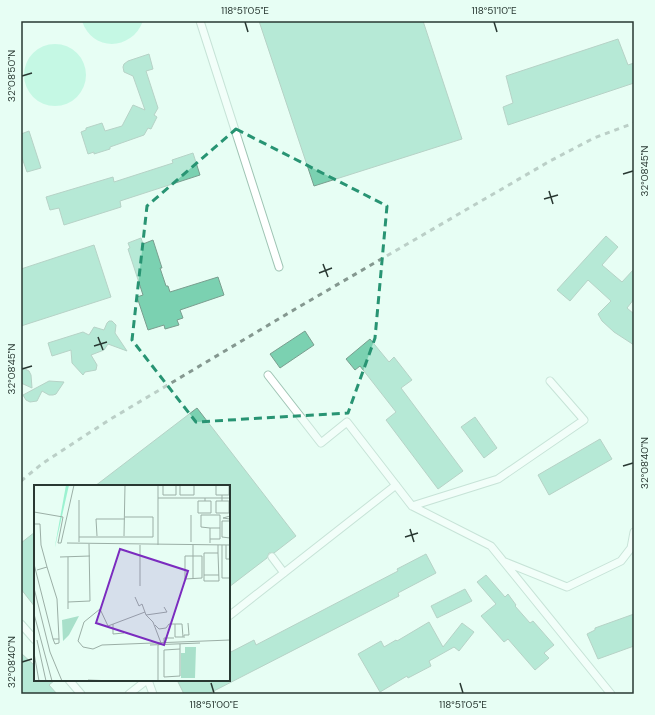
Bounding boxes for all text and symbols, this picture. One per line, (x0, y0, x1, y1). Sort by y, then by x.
text: 118°51'05"E (221, 4, 269, 17)
text: 118°51'10"E (471, 4, 517, 17)
text: 32°08'50"N (5, 50, 18, 102)
text: 32°08'45"N (638, 145, 651, 196)
text: 32°08'45"N (5, 343, 18, 394)
text: 32°08'40"N (638, 437, 651, 489)
inset map (34, 485, 230, 681)
text: 32°08'40"N (5, 636, 18, 688)
text: 118°51'00"E (190, 698, 239, 711)
text: 118°51'05"E (439, 698, 487, 711)

